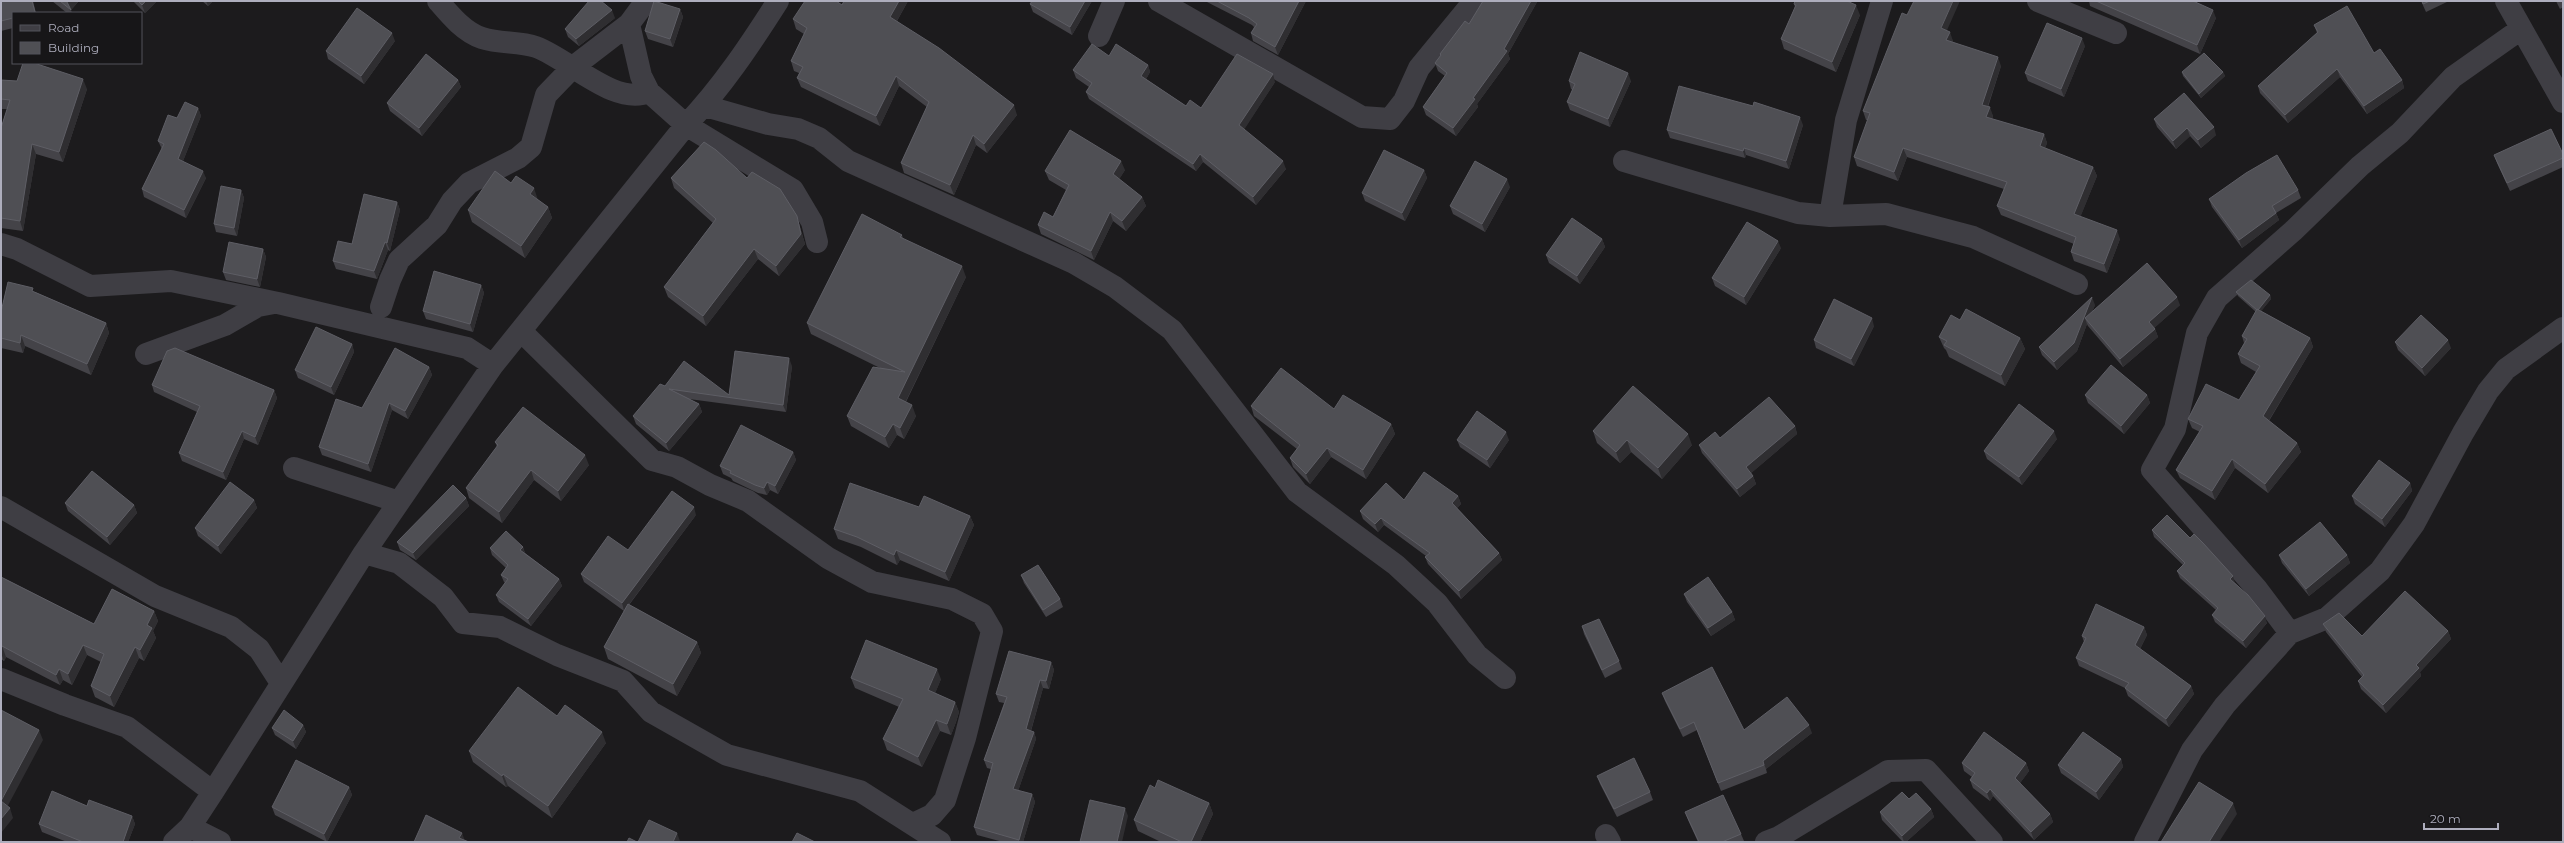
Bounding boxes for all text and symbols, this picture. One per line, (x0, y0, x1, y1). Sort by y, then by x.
legend (12, 12, 142, 64)
text: Road (48, 20, 79, 35)
text: Building (48, 40, 99, 55)
scale bar (2424, 805, 2498, 831)
text: 20 m (2430, 811, 2461, 826)

